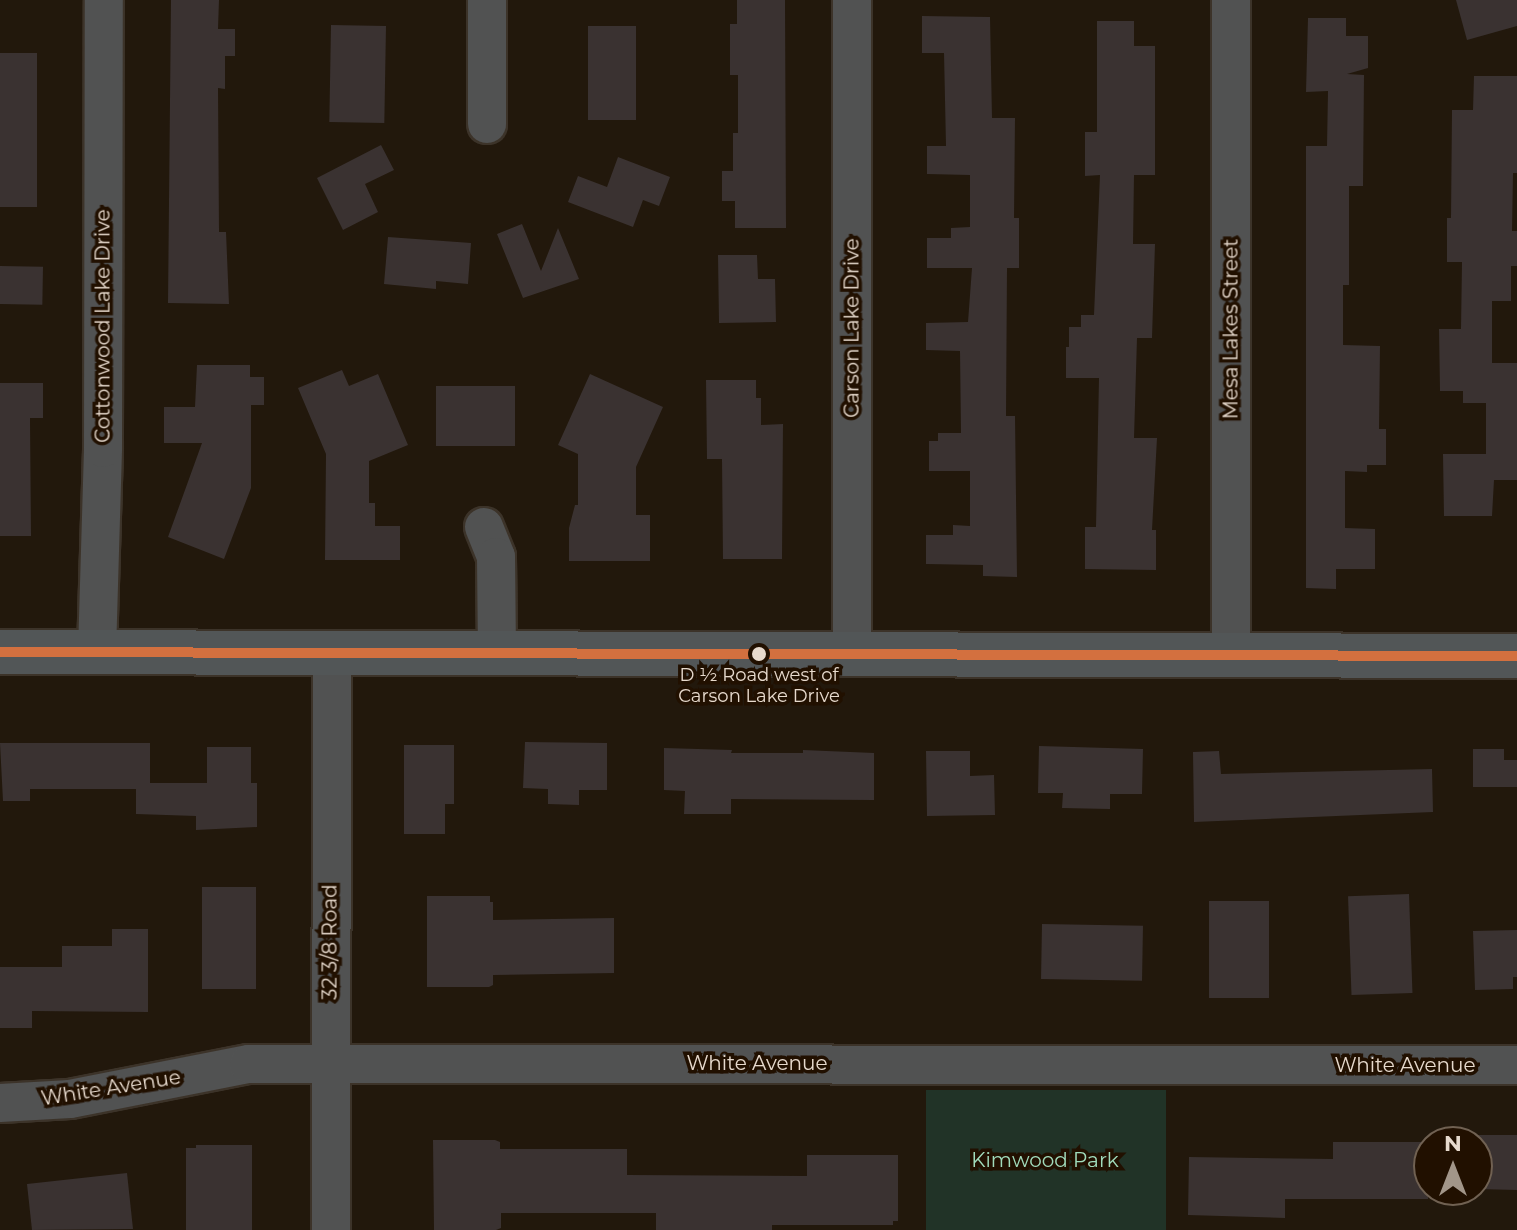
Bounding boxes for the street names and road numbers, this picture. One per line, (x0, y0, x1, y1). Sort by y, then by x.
street label: Cottonwood Lake Drive (91, 209, 115, 443)
street label: Carson Lake Drive (840, 238, 864, 418)
street label: Mesa Lakes Street (1219, 239, 1243, 419)
street label: 32 3/8 Road (318, 884, 342, 1000)
street label: White Avenue (686, 1051, 828, 1075)
street label: White Avenue (1334, 1053, 1476, 1077)
street label: White Avenue (39, 1065, 183, 1111)

